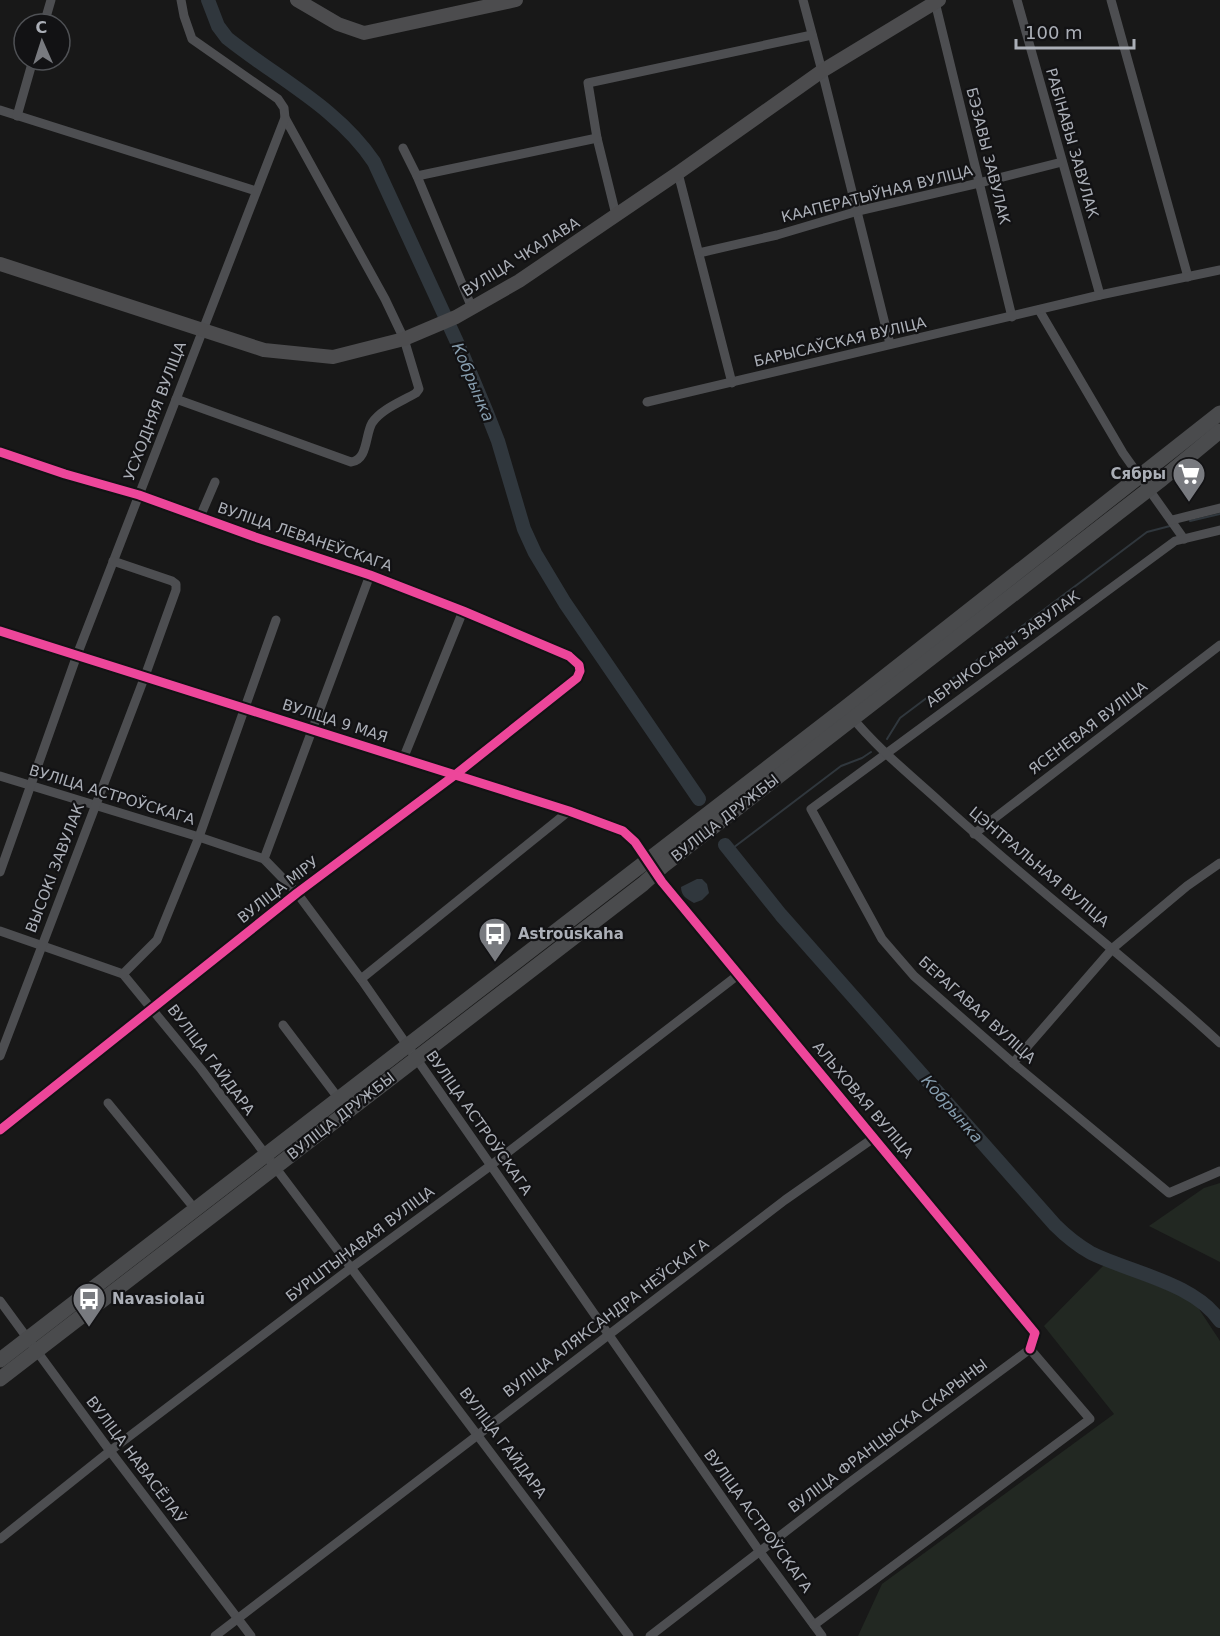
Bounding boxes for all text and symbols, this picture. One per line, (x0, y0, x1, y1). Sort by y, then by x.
north arrow (12, 12, 72, 72)
scale bar (1016, 12, 1134, 50)
text: С (35, 18, 48, 37)
text: 100 m (1025, 22, 1083, 43)
street label: РАБІНАВЫ ЗАВУЛАК (1042, 66, 1102, 220)
street label: БЭЗАВЫ ЗАВУЛАК (962, 86, 1014, 227)
street label: КААПЕРАТЫЎНАЯ ВУЛІЦА (779, 160, 975, 227)
street label: ВУЛІЦА ЧКАЛАВА (459, 213, 584, 300)
street label: БАРЫСАЎСКАЯ ВУЛІЦА (752, 312, 929, 371)
street label: УСХОДНЯЯ ВУЛІЦА (120, 338, 190, 483)
water label: Кобрынка (448, 340, 498, 424)
supermarket icon: Сябры (1171, 456, 1207, 503)
place label: Сябры (1111, 465, 1166, 483)
street label: ВУЛІЦА ЛЕВАНЕЎСКАГА (215, 498, 396, 576)
street label: АБРЫКОСАВЫ ЗАВУЛАК (923, 587, 1084, 711)
street label: ЯСЕНЕВАЯ ВУЛІЦА (1025, 677, 1151, 778)
street label: ВУЛІЦА 9 МАЯ (280, 695, 390, 747)
street label: ВУЛІЦА АСТРОЎСКАГА (27, 760, 198, 829)
street label: ВУЛІЦА ДРУЖБЫ (668, 770, 782, 866)
street label: ВЫСОКІ ЗАВУЛАК (22, 800, 88, 935)
street label: ЦЭНТРАЛЬНАЯ ВУЛІЦА (965, 803, 1113, 931)
street label: ВУЛІЦА МІРУ (234, 853, 322, 927)
bus stop icon: Astroŭskaha (477, 916, 513, 963)
place label: Astroŭskaha (518, 925, 624, 943)
street label: БЕРАГАВАЯ ВУЛІЦА (915, 953, 1040, 1068)
street label: ВУЛІЦА ГАЙДАРА (164, 1001, 260, 1119)
street label: АЛЬХОВАЯ ВУЛІЦА (809, 1038, 918, 1163)
street label: ВУЛІЦА АСТРОЎСКАГА (422, 1047, 537, 1199)
street label: ВУЛІЦА ДРУЖБЫ (284, 1068, 398, 1164)
water label: Кобрынка (917, 1071, 987, 1147)
street label: БУРШТЫНАВАЯ ВУЛІЦА (282, 1182, 438, 1306)
street label: ВУЛІЦА АЛЯКСАНДРА НЕЎСКАГА (499, 1233, 713, 1401)
bus stop icon: Navasiolaŭ (71, 1281, 107, 1328)
place label: Navasiolaŭ (112, 1290, 205, 1308)
street label: ВУЛІЦА ФРАНЦЫСКА СКАРЫНЫ (785, 1355, 991, 1517)
street label: ВУЛІЦА ГАЙДАРА (456, 1384, 552, 1502)
street label: ВУЛІЦА НАВАСЁЛАЎ (82, 1392, 190, 1527)
street label: ВУЛІЦА АСТРОЎСКАГА (700, 1445, 817, 1597)

